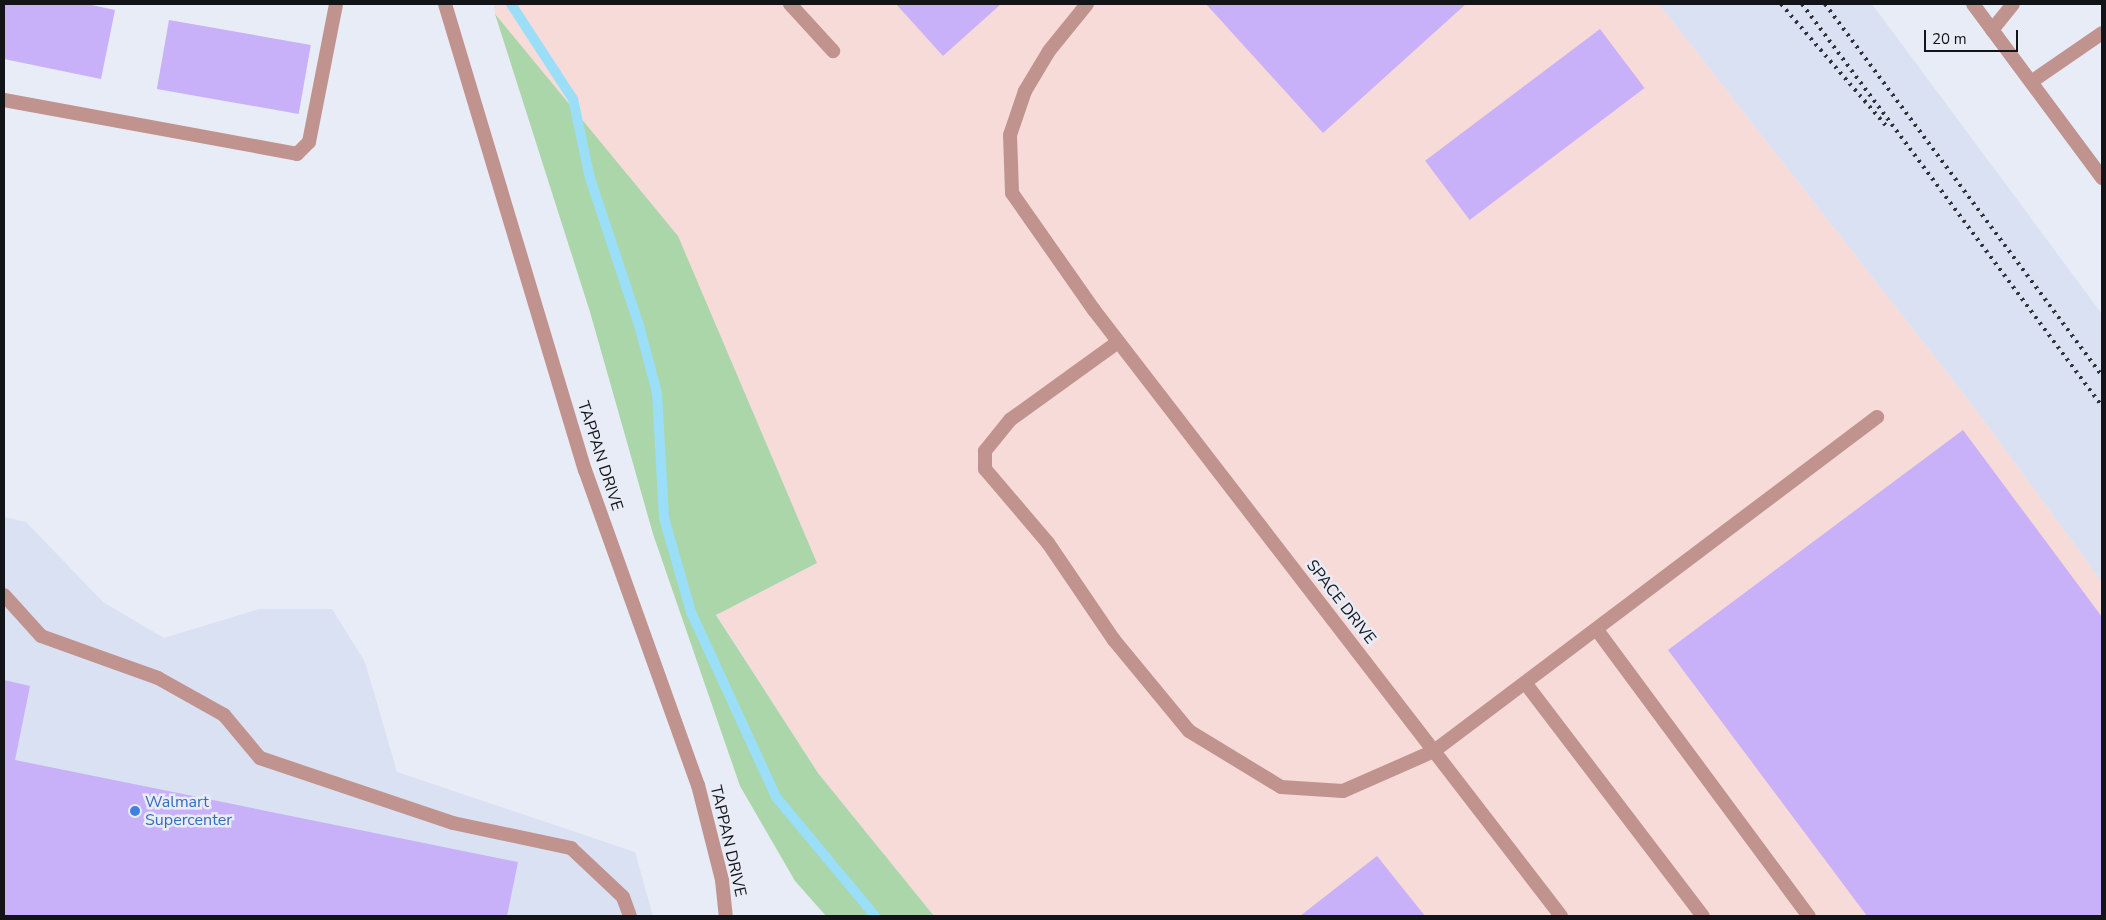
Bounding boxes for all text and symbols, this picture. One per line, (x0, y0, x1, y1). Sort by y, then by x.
scale bar (1926, 20, 2020, 52)
text: 20 m (1932, 29, 1967, 49)
street label: TAPPAN DRIVE (573, 399, 627, 513)
street label: SPACE DRIVE (1302, 556, 1380, 648)
street label: TAPPAN DRIVE (706, 783, 750, 899)
place label: Walmart Supercenter (145, 792, 232, 830)
marker: Walmart Supercenter (129, 805, 141, 817)

